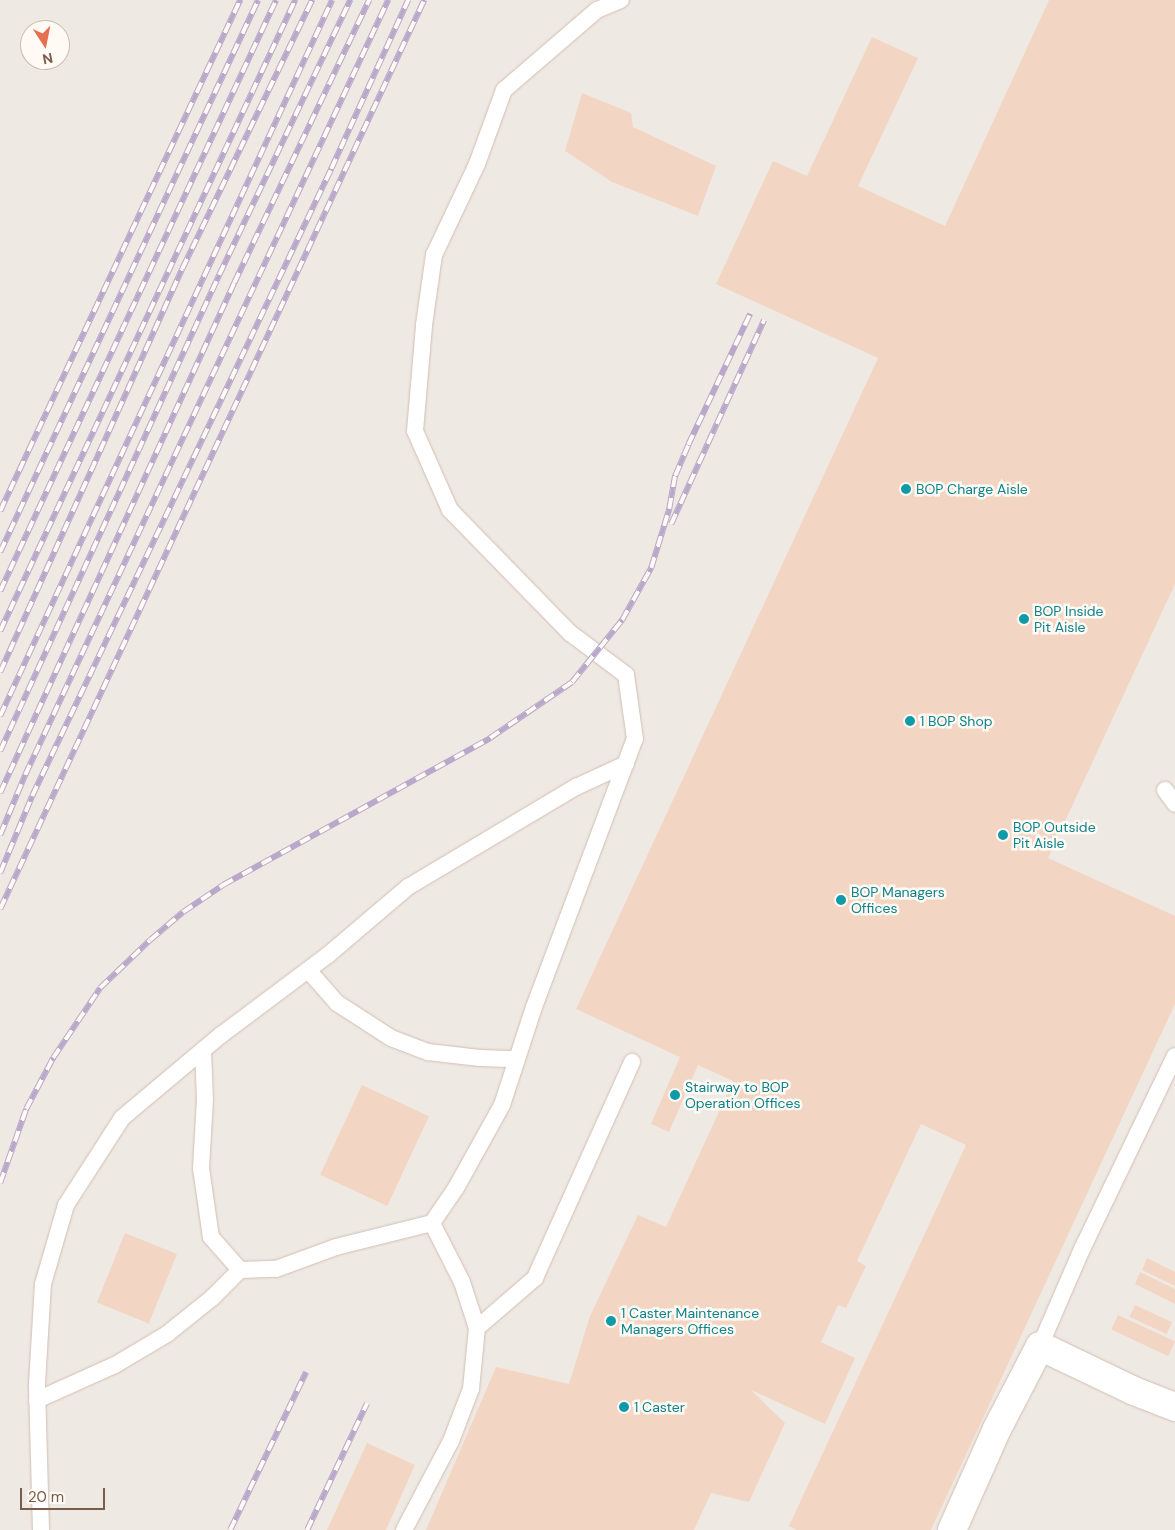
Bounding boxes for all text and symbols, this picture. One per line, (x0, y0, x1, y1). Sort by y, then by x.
north arrow (20, 20, 70, 70)
text: N (41, 49, 54, 69)
place label: BOP Charge Aisle (916, 481, 1028, 497)
marker: BOP Charge Aisle (900, 483, 912, 495)
place label: BOP Inside Pit Aisle (1034, 603, 1104, 636)
marker: BOP Inside Pit Aisle (1018, 613, 1030, 625)
place label: 1 BOP Shop (920, 713, 992, 729)
marker: 1 BOP Shop (904, 715, 916, 727)
place label: BOP Outside Pit Aisle (1013, 819, 1096, 852)
marker: BOP Outside Pit Aisle (997, 829, 1009, 841)
place label: BOP Managers Offices (851, 884, 945, 916)
marker: BOP Managers Offices (835, 894, 847, 906)
place label: Stairway to BOP Operation Offices (685, 1079, 801, 1112)
marker: Stairway to BOP Operation Offices (669, 1089, 681, 1101)
place label: 1 Caster Maintenance Managers Offices (621, 1305, 759, 1338)
marker: 1 Caster Maintenance Managers Offices (605, 1315, 617, 1327)
place label: 1 Caster (634, 1399, 685, 1415)
marker: 1 Caster (618, 1401, 630, 1413)
scale bar (22, 1478, 108, 1510)
text: 20 m (28, 1487, 64, 1507)

